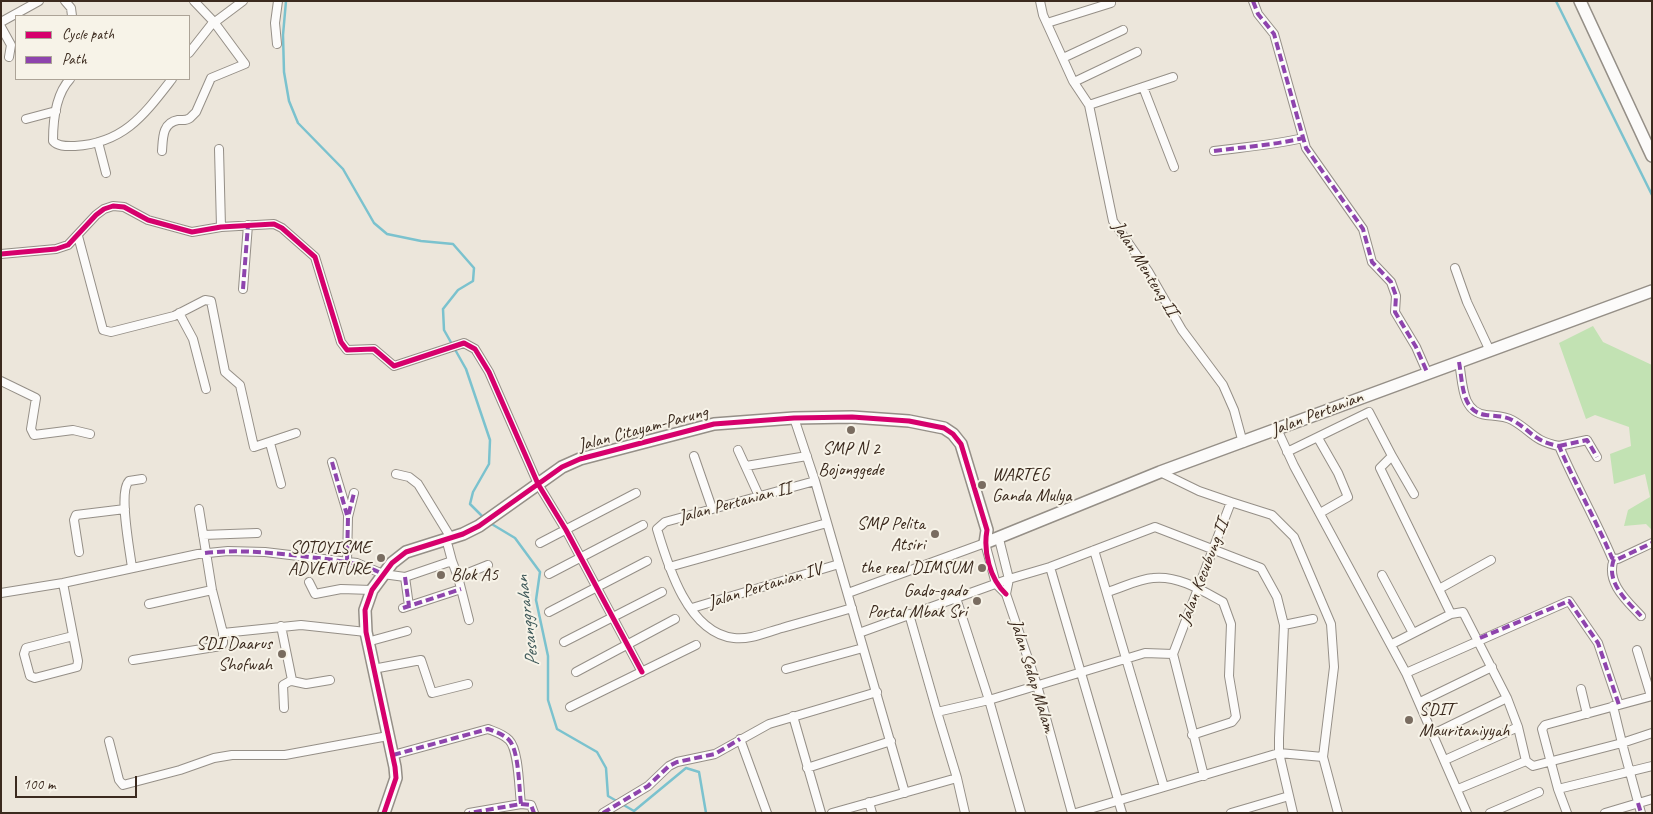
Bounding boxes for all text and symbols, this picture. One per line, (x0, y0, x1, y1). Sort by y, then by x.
legend (15, 15, 190, 80)
text: Cycle path (62, 25, 114, 44)
text: Path (62, 50, 87, 69)
street label: Jalan Menteng II (1107, 217, 1183, 321)
street label: Jalan Pertanian (1268, 387, 1366, 441)
street label: Jalan Citayam-Parung (576, 401, 710, 457)
marker: SMP N 2 Bojonggede (845, 424, 857, 436)
place label: SMP N 2 Bojonggede (818, 438, 884, 480)
place label: WARTEG Ganda Mulya (992, 464, 1071, 506)
street label: Jalan Pertanian II (676, 478, 794, 528)
marker: WARTEG Ganda Mulya (976, 479, 988, 491)
place label: SMP Pelita Atsiri (857, 513, 925, 556)
street label: Jalan Kecubung II (1174, 516, 1234, 628)
marker: SMP Pelita Atsiri (929, 528, 941, 540)
place label: SOTOYISME ADVENTURE (288, 537, 371, 580)
marker: SOTOYISME ADVENTURE (375, 552, 387, 564)
place label: the real DIMSUM (860, 557, 972, 579)
street label: Jalan Pertanian IV (706, 558, 824, 614)
marker: the real DIMSUM (976, 562, 988, 574)
place label: Blok A5 (451, 564, 498, 586)
marker: Blok A5 (435, 569, 447, 581)
water label: Pesanggrahan (511, 575, 545, 667)
place label: Gado-gado Portal Mbak Sri (868, 580, 967, 622)
marker: Gado-gado Portal Mbak Sri (971, 595, 983, 607)
street label: Jalan Sedap Malam (1004, 617, 1060, 735)
place label: SDI Daarus Shofwah (196, 633, 272, 676)
marker: SDI Daarus Shofwah (276, 648, 288, 660)
place label: SDIT Mauritaniyyah (1419, 699, 1509, 742)
marker: SDIT Mauritaniyyah (1403, 714, 1415, 726)
scale bar (18, 766, 140, 798)
text: 100 m (23, 775, 55, 794)

